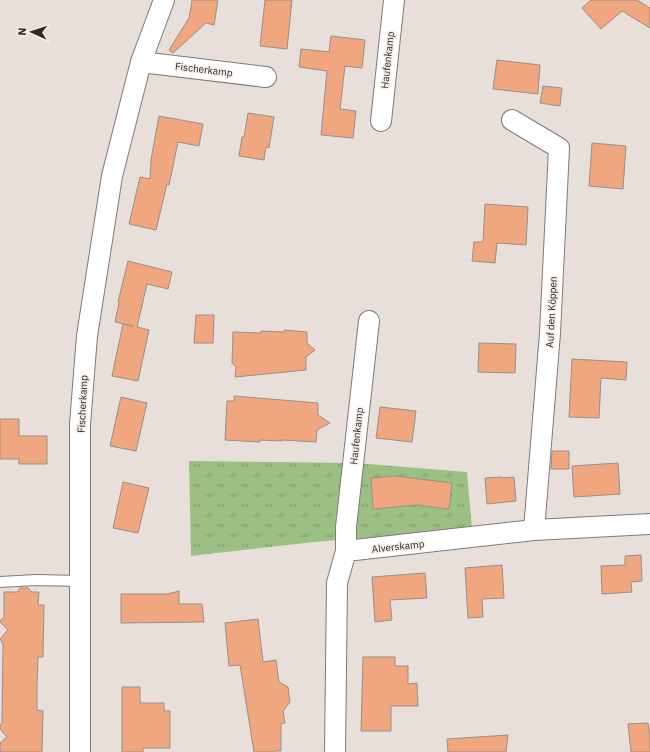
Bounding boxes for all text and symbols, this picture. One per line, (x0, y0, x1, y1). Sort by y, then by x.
north arrow (12, 12, 52, 52)
text: N (15, 27, 29, 36)
street label: Haufenkamp (378, 31, 397, 89)
street label: Fischerkamp (174, 60, 234, 80)
street label: Auf den Köppen (543, 276, 560, 348)
street label: Fischerkamp (74, 375, 91, 433)
street label: Haufenkamp (347, 407, 366, 465)
street label: Alverskamp (371, 537, 425, 556)

